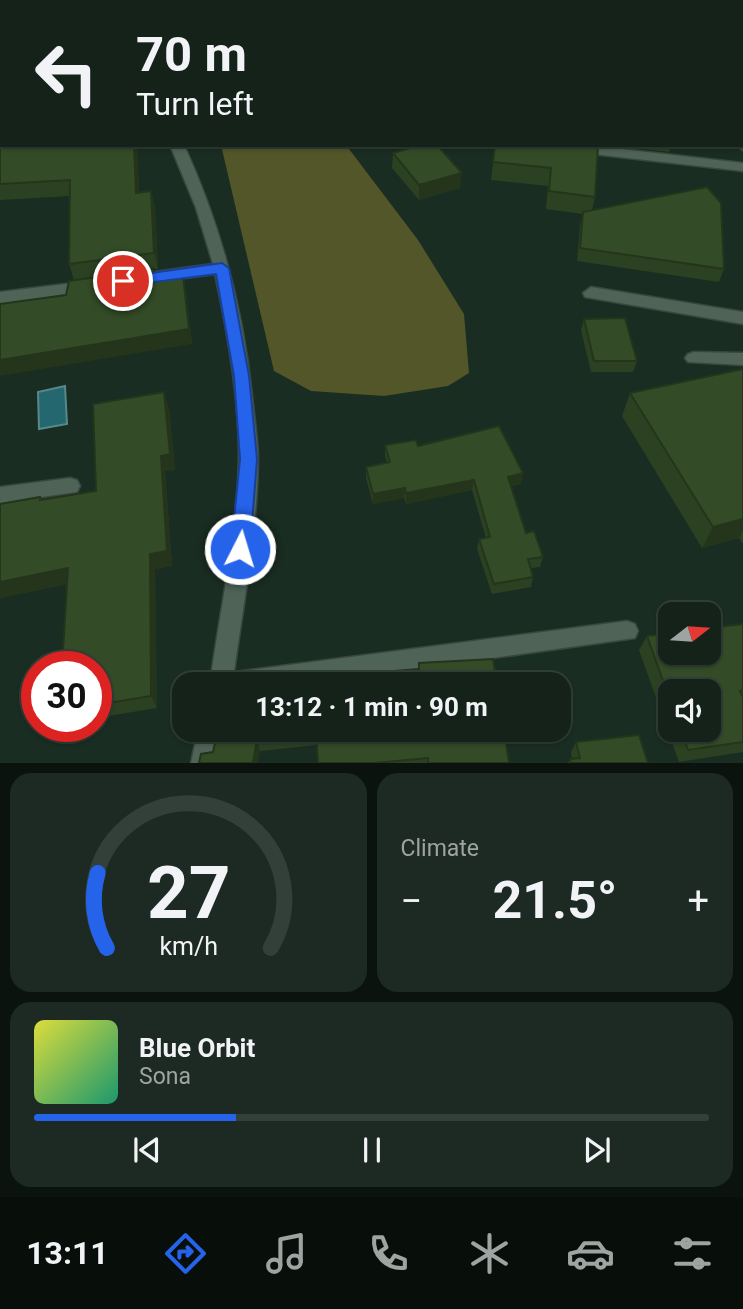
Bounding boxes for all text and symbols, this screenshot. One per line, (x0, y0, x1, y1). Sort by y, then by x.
text: 70 m (136, 26, 247, 83)
icon: left (21, 28, 112, 119)
text: Turn left (136, 85, 254, 123)
pin (93, 251, 153, 311)
icon: arrive (104, 262, 142, 300)
position arrow (203, 512, 277, 586)
north arrow (658, 602, 721, 665)
map controls (658, 602, 721, 742)
speed limit sign: 30 (21, 651, 112, 742)
button: sound (658, 679, 721, 742)
text: 13:12 · 1 min · 90 m (255, 692, 488, 722)
text: Climate (401, 835, 479, 862)
text: 27 (146, 851, 230, 937)
text: 21.5° (492, 870, 617, 931)
text: − (401, 879, 422, 923)
text: + (687, 879, 709, 923)
text: km/h (159, 932, 218, 961)
text: Blue Orbit (139, 1033, 255, 1063)
text: Sona (139, 1063, 191, 1090)
icon: previous (128, 1131, 166, 1169)
icon: pause (353, 1131, 391, 1169)
icon: next (578, 1131, 616, 1169)
icon: directions (161, 1229, 210, 1278)
icon: music (262, 1229, 311, 1278)
icon: phone (364, 1229, 413, 1278)
icon: climate (465, 1229, 514, 1278)
icon: car (566, 1229, 615, 1278)
icon: filters (668, 1229, 717, 1278)
text: 13:11 (26, 1234, 109, 1272)

